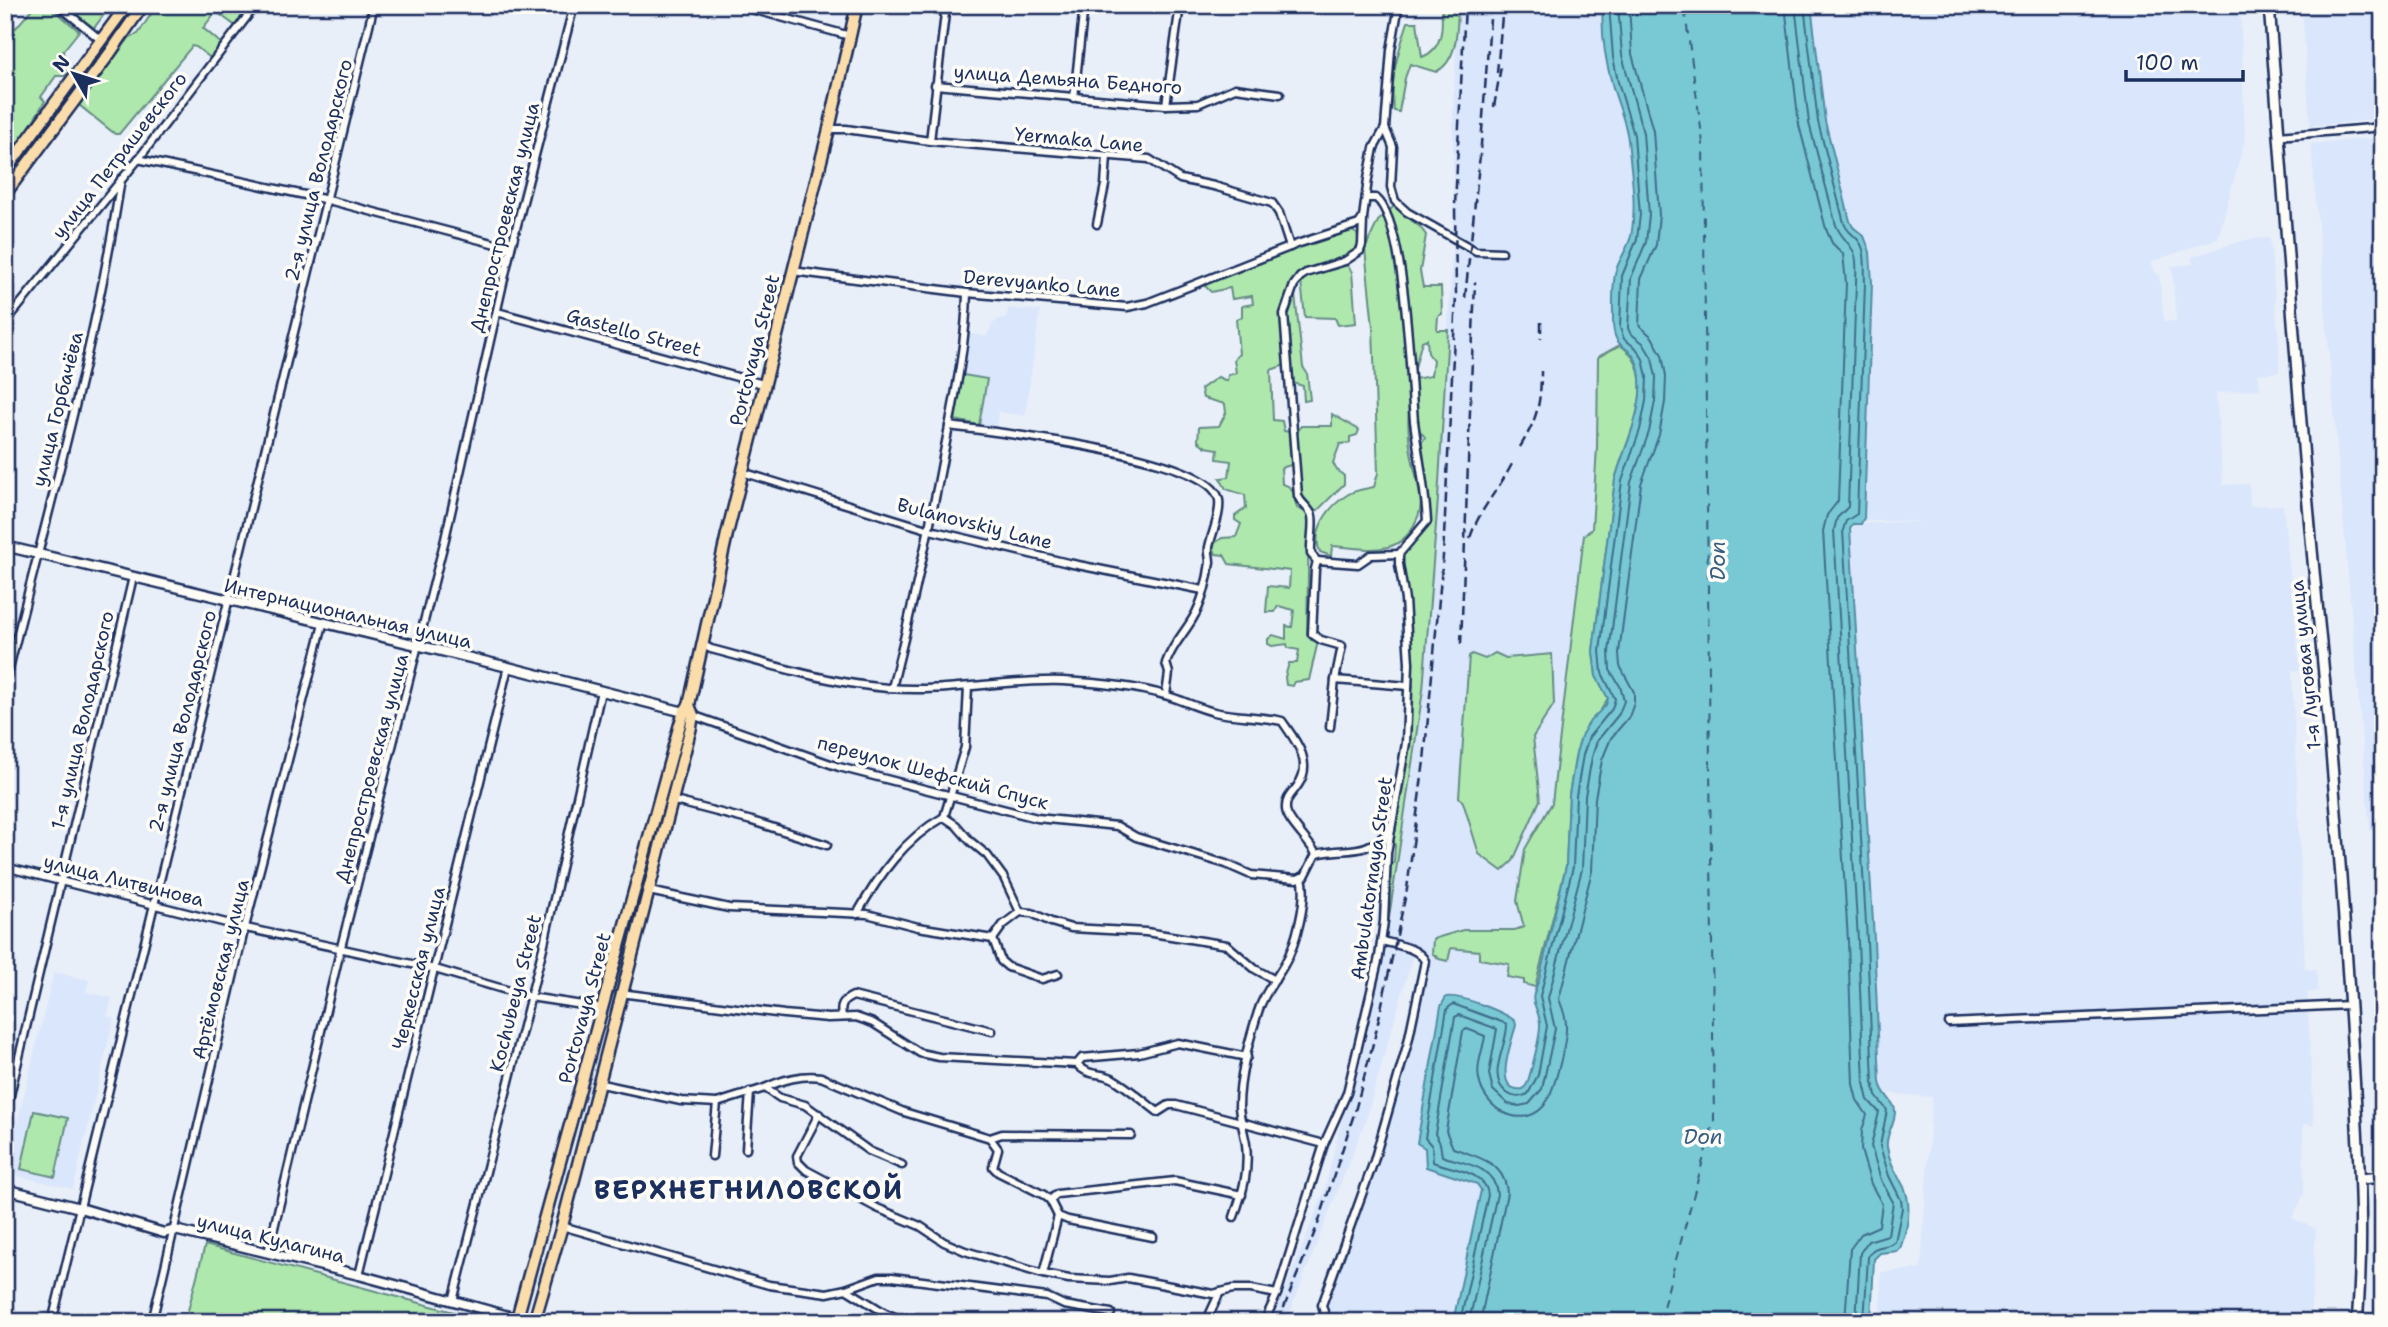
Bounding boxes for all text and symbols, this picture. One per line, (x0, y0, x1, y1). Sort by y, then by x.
north arrow (38, 38, 108, 108)
scale bar (2126, 38, 2243, 82)
text: 100 m (2136, 49, 2199, 77)
text: N (47, 50, 76, 77)
street label: 2-я улица Володарского (279, 56, 358, 284)
street label: улица Демьяна Бедного (953, 59, 1183, 100)
street label: улица Петрашевского (46, 67, 193, 244)
street label: Днепростроевская улица (464, 99, 545, 335)
street label: Yermaka Lane (1013, 121, 1144, 158)
street label: Derevyanko Lane (962, 264, 1122, 303)
street label: Portovaya Street (724, 272, 785, 428)
street label: Gastello Street (564, 302, 704, 362)
street label: улица Горбачёва (26, 329, 89, 489)
street label: Bulanovskiy Lane (895, 492, 1055, 555)
water label: Don (1704, 541, 1732, 581)
street label: Интернациональная улица (222, 573, 474, 654)
street label: 1-я Луговая улица (2284, 579, 2327, 751)
street label: 2-я улица Володарского (143, 607, 222, 835)
street label: 1-я улица Володарского (45, 608, 120, 832)
street label: Днепростроевская улица (329, 651, 414, 885)
street label: переулок Шефский Спуск (815, 730, 1051, 815)
street label: Ambulatornaya Street (1345, 775, 1398, 981)
street label: улица Литвинова (41, 848, 207, 913)
street label: Артёмовская улица (186, 876, 255, 1062)
street label: Черкесская улица (386, 884, 451, 1052)
street label: Kochubeya Street (484, 912, 547, 1074)
street label: Portovaya Street (552, 930, 617, 1086)
water label: Don (1683, 1123, 1723, 1151)
district label: ВЕРХНЕГНИЛОВСКОЙ (594, 1172, 904, 1207)
street label: улица Кулагина (194, 1208, 348, 1269)

